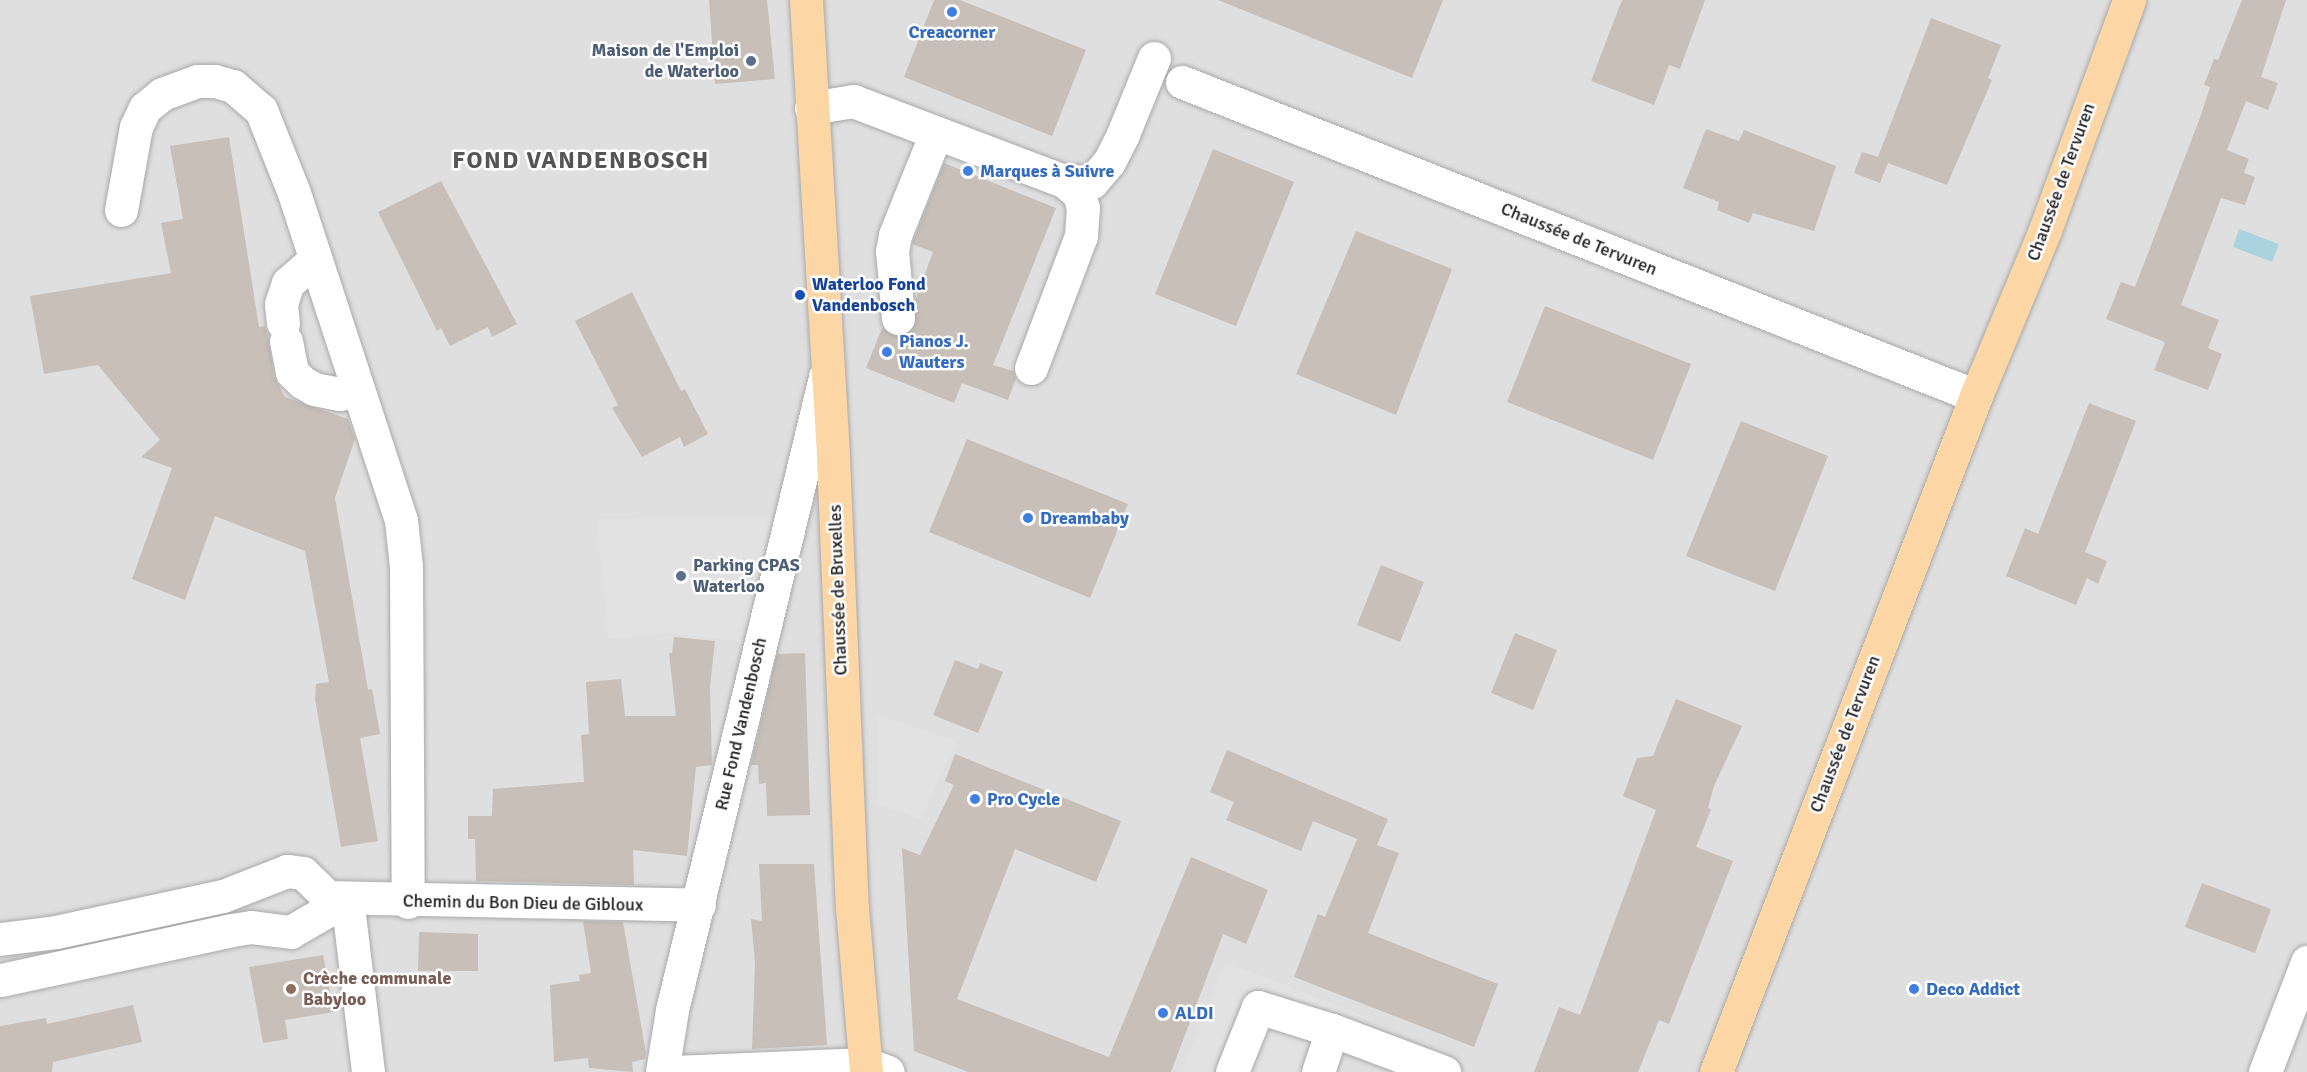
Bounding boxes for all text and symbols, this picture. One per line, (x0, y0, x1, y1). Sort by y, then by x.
marker: Creacorner (945, 5, 959, 19)
place label: Creacorner (909, 21, 995, 43)
place label: Maison de l'Emploi de Waterloo (592, 40, 739, 82)
marker: Maison de l'Emploi de Waterloo (744, 54, 758, 68)
street label: Chaussée de Tervuren (2022, 100, 2100, 264)
district label: FOND VANDENBOSCH (452, 147, 710, 175)
place label: Marques à Suivre (980, 160, 1114, 182)
marker: Marques à Suivre (961, 164, 975, 178)
street label: Chaussée de Tervuren (1498, 198, 1660, 280)
place label: Waterloo Fond Vandenbosch (812, 274, 926, 316)
marker: Waterloo Fond Vandenbosch (793, 288, 807, 302)
place label: Pianos J. Wauters (899, 331, 969, 374)
marker: Pianos J. Wauters (880, 345, 894, 359)
street label: Chaussée de Bruxelles (824, 504, 852, 676)
place label: Dreambaby (1040, 507, 1129, 529)
marker: Dreambaby (1021, 511, 1035, 525)
place label: Parking CPAS Waterloo (693, 555, 800, 598)
marker: Parking CPAS Waterloo (674, 569, 688, 583)
street label: Rue Fond Vandenbosch (711, 635, 771, 813)
street label: Chaussée de Tervuren (1805, 652, 1885, 816)
place label: Pro Cycle (987, 788, 1060, 810)
marker: Pro Cycle (968, 792, 982, 806)
street label: Chemin du Bon Dieu de Gibloux (403, 890, 643, 916)
place label: Crèche communale Babyloo (303, 968, 451, 1010)
place label: Deco Addict (1926, 978, 2020, 1000)
marker: Crèche communale Babyloo (284, 982, 298, 996)
marker: Deco Addict (1907, 982, 1921, 996)
place label: ALDI (1175, 1002, 1214, 1024)
marker: ALDI (1156, 1006, 1170, 1020)

